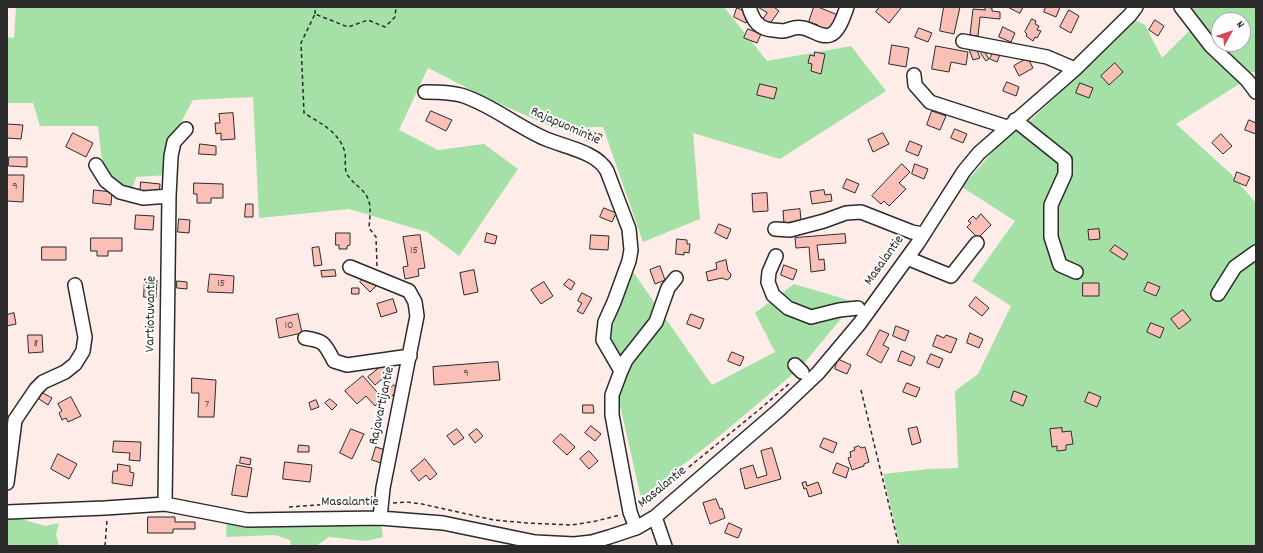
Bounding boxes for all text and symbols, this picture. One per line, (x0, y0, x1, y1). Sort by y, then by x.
north arrow (1211, 12, 1251, 52)
text: N (1232, 18, 1247, 32)
street label: Rajapuomintie (527, 104, 603, 150)
house number: 9 (12, 180, 18, 194)
street label: Masalantie (861, 233, 909, 289)
house number: 15 (410, 244, 418, 258)
street label: Vartiotuvantie (143, 276, 161, 352)
house number: 15 (217, 277, 225, 291)
house number: 10 (284, 319, 294, 333)
house number: 8 (34, 337, 38, 351)
street label: Rajavartijantie (367, 365, 399, 447)
house number: 9 (463, 367, 469, 381)
house number: 7 (205, 398, 209, 412)
street label: Masalantie (635, 463, 691, 513)
street label: Masalantie (321, 495, 379, 511)

